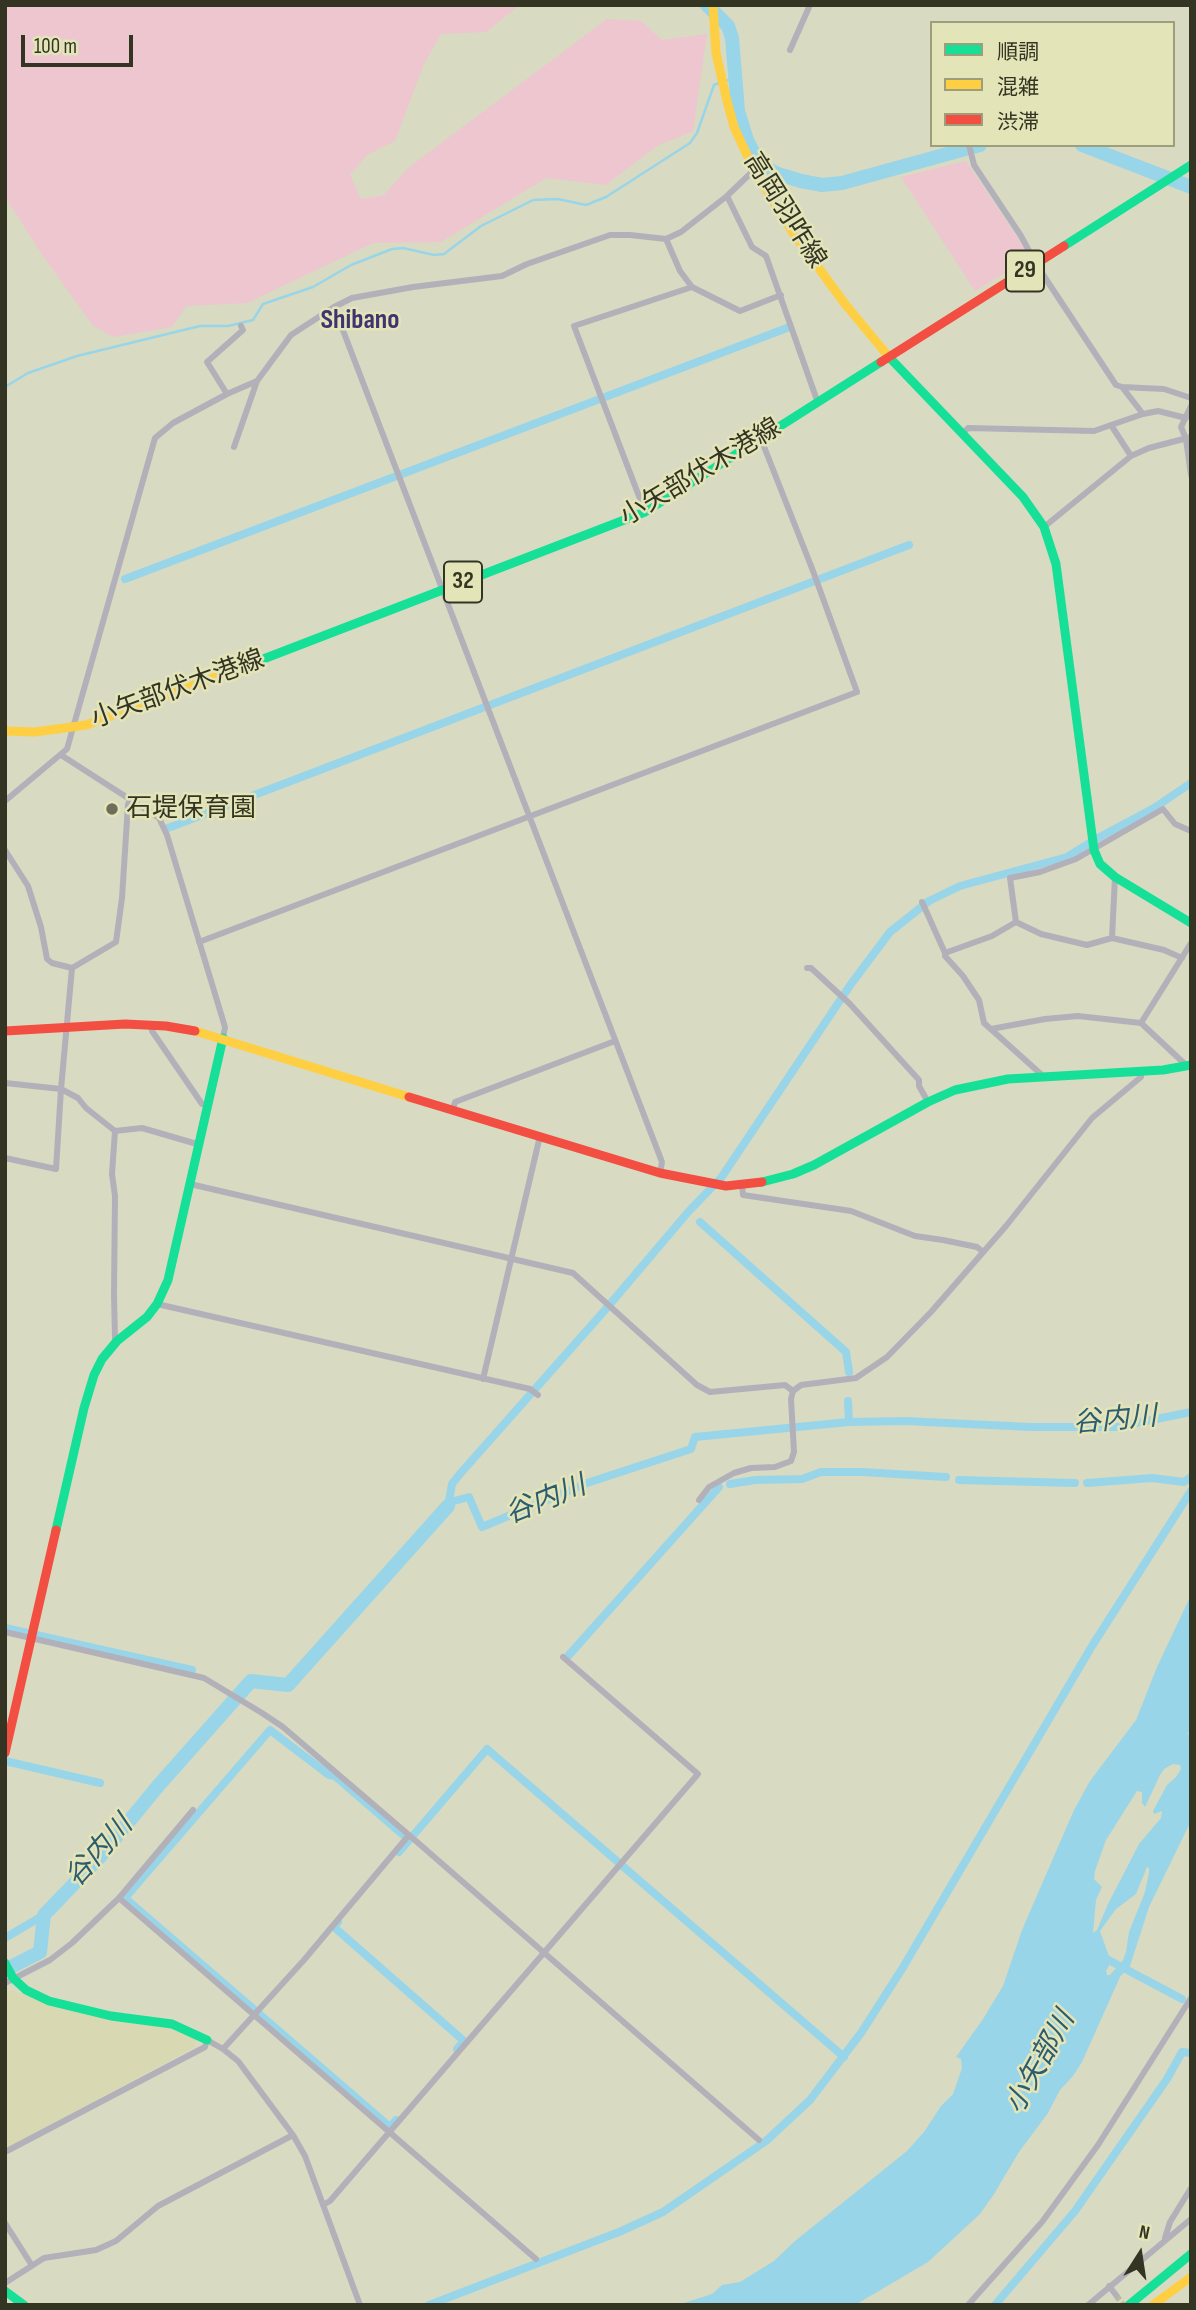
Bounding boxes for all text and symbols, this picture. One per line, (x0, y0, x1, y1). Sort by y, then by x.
scale bar (24, 21, 136, 65)
legend (930, 21, 1175, 147)
text: 100 m (34, 34, 77, 59)
text: 順調 (997, 40, 1039, 65)
text: 混雑 (997, 75, 1039, 100)
text: 渋滞 (997, 110, 1039, 135)
street label: 高岡羽咋線 (736, 148, 832, 274)
road number: 29 (1006, 250, 1044, 292)
district label: Shibano (320, 304, 400, 338)
street label: 小矢部伏木港線 (615, 413, 787, 533)
road number: 32 (444, 562, 482, 602)
street label: 小矢部伏木港線 (87, 644, 269, 736)
place label: 石堤保育園 (126, 793, 256, 825)
marker: 石堤保育園 (104, 801, 120, 817)
water label: 谷内川 (1072, 1401, 1158, 1441)
water label: 谷内川 (501, 1470, 591, 1532)
water label: 谷内川 (59, 1810, 141, 1894)
water label: 小矢部川 (999, 2006, 1083, 2120)
north arrow (1105, 2219, 1175, 2289)
text: N (1137, 2221, 1152, 2245)

